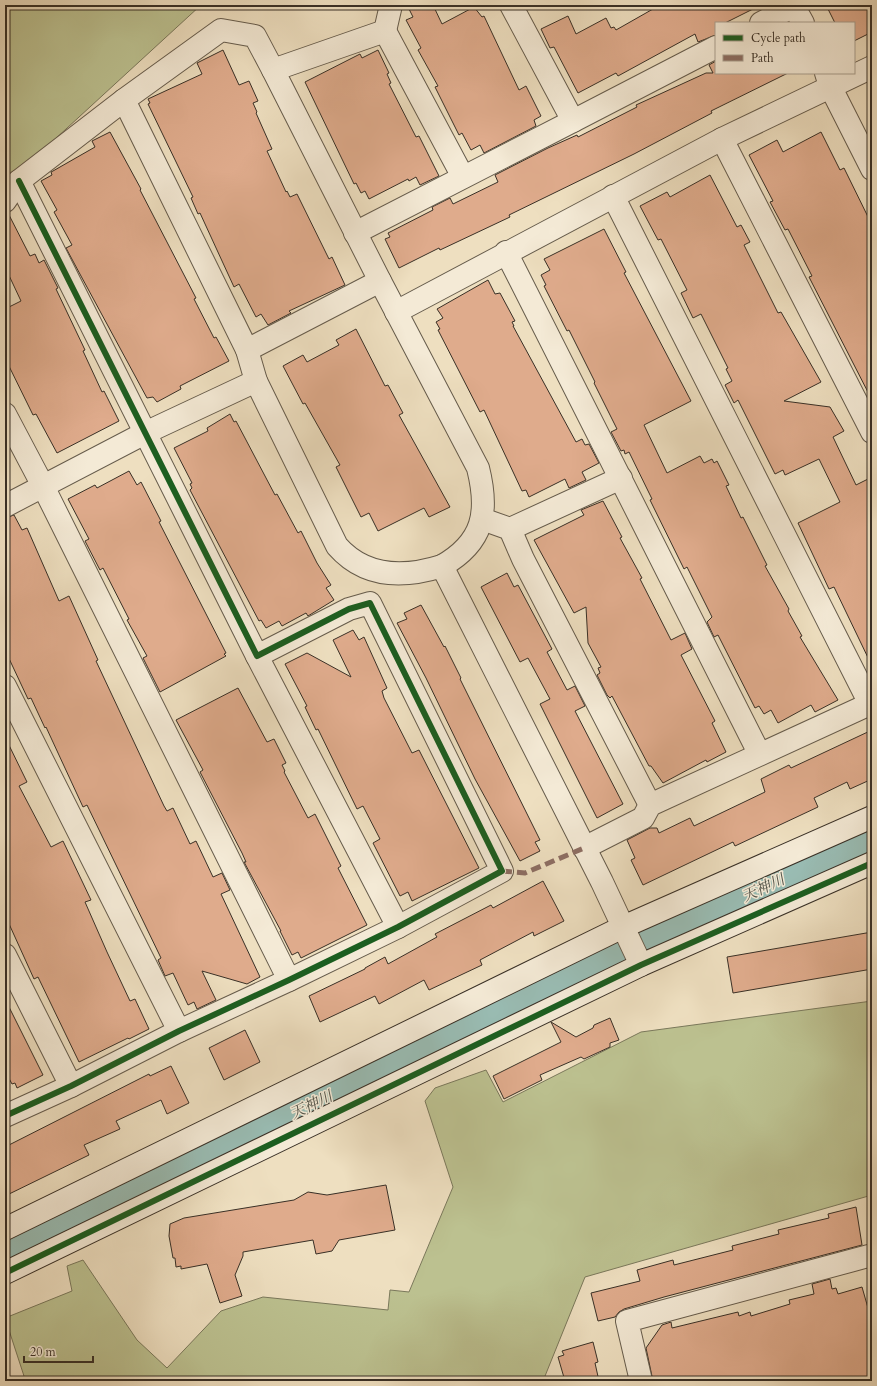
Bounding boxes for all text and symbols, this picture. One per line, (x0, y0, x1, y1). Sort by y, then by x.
legend (715, 22, 855, 74)
text: Cycle path (751, 30, 806, 46)
text: Path (751, 50, 774, 66)
water label: 天神川 (738, 869, 789, 907)
water label: 天神川 (286, 1085, 337, 1124)
scale bar (24, 1338, 93, 1364)
text: 20 m (30, 1344, 57, 1360)

